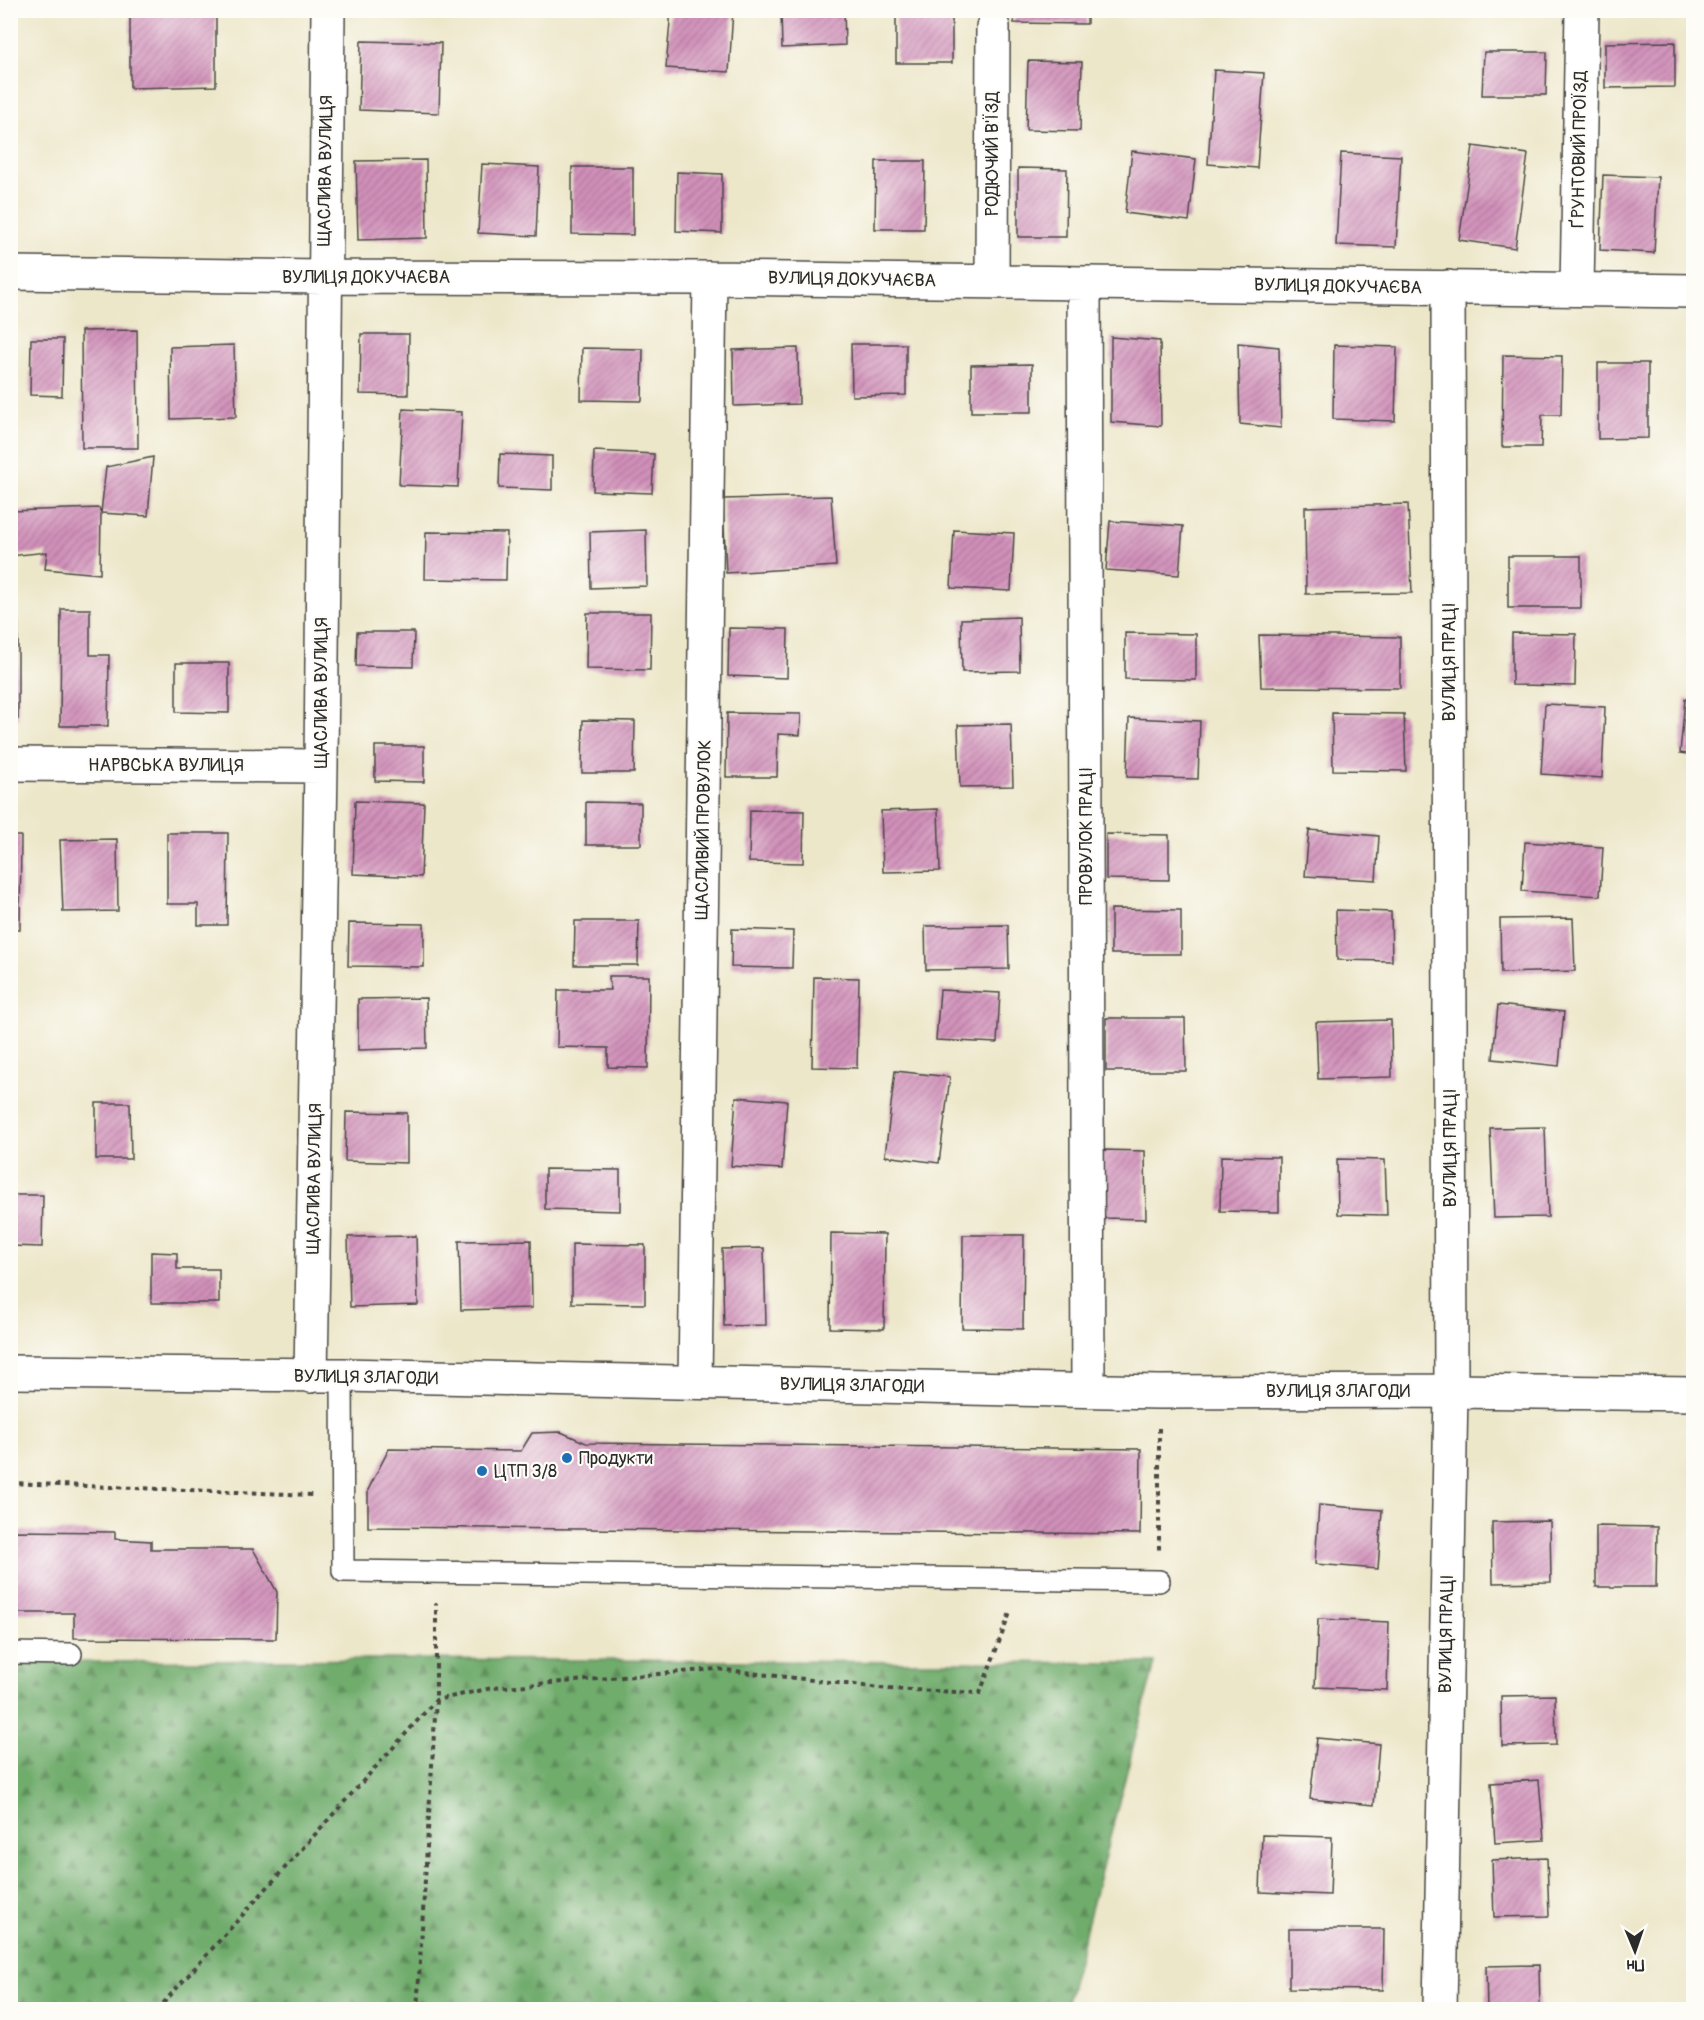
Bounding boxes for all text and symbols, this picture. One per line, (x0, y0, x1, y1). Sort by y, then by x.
street label: ҐРУНТОВИЙ ПРОЇЗД (1567, 71, 1592, 229)
street label: РОДЮЧИЙ В'ЇЗД (981, 92, 1004, 216)
street label: ЩАСЛИВА ВУЛИЦЯ (313, 95, 338, 247)
street label: ВУЛИЦЯ ДОКУЧАЄВА (282, 266, 450, 289)
street label: ВУЛИЦЯ ДОКУЧАЄВА (768, 267, 937, 292)
street label: ВУЛИЦЯ ДОКУЧАЄВА (1254, 274, 1423, 299)
street label: ВУЛИЦЯ ПРАЦІ (1438, 603, 1461, 721)
street label: ЩАСЛИВА ВУЛИЦЯ (310, 617, 333, 769)
street label: ЩАСЛИВИЙ ПРОВУЛОК (690, 739, 717, 921)
street label: НАРВСЬКА ВУЛИЦЯ (88, 754, 244, 777)
street label: ПРОВУЛОК ПРАЦІ (1075, 767, 1098, 905)
street label: ВУЛИЦЯ ПРАЦІ (1439, 1089, 1462, 1207)
street label: ЩАСЛИВА ВУЛИЦЯ (302, 1103, 327, 1255)
street label: ВУЛИЦЯ ЗЛАГОДИ (293, 1365, 439, 1390)
street label: ВУЛИЦЯ ЗЛАГОДИ (779, 1373, 925, 1398)
street label: ВУЛИЦЯ ЗЛАГОДИ (1266, 1380, 1411, 1403)
place label: Продукти (579, 1447, 653, 1470)
marker: Продукти (560, 1451, 574, 1465)
place label: ЦТП 3/8 (494, 1460, 557, 1483)
marker: ЦТП 3/8 (475, 1464, 489, 1478)
street label: ВУЛИЦЯ ПРАЦІ (1434, 1574, 1459, 1694)
north arrow (1605, 1921, 1665, 1981)
text: Пн (1626, 1955, 1645, 1975)

